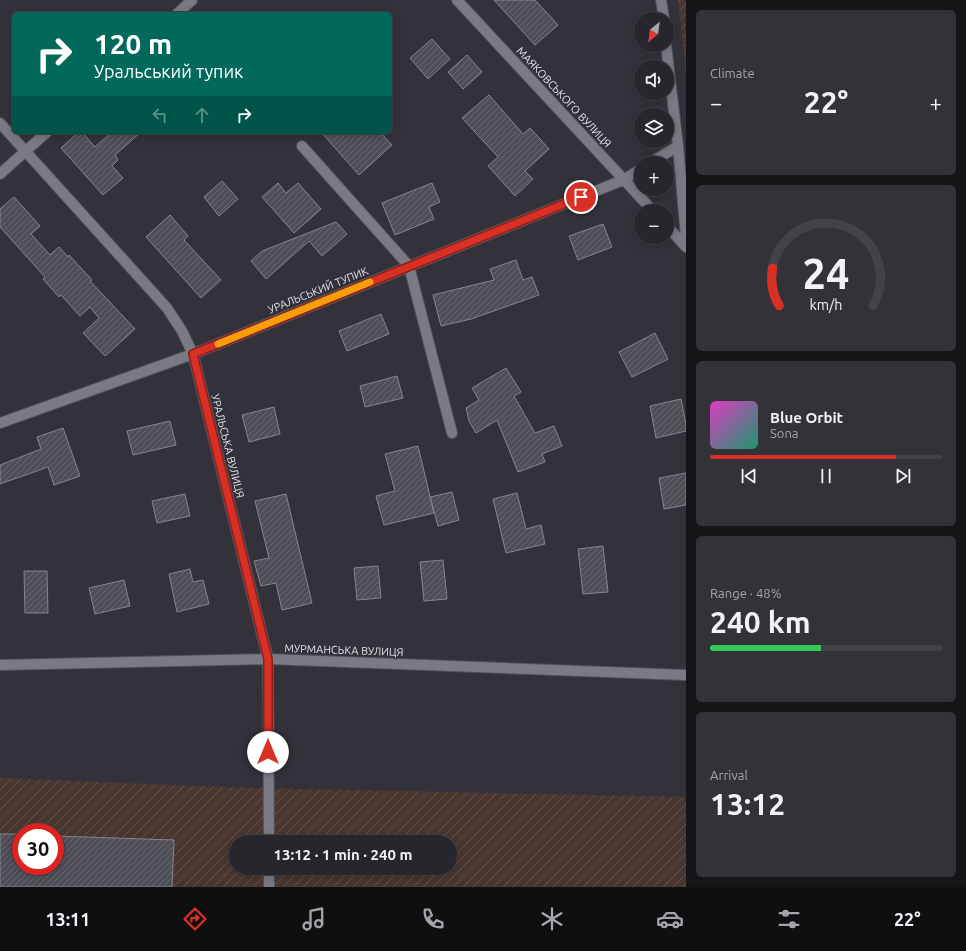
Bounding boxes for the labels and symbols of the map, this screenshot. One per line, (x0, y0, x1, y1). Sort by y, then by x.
north arrow (634, 12, 674, 52)
street label: МАЯКОВСЬКОГО ВУЛИЦЯ (514, 44, 614, 150)
pin (564, 180, 598, 214)
street label: УРАЛЬСЬКИЙ ТУПИК (266, 264, 370, 316)
street label: УРАЛЬСЬКА ВУЛИЦЯ (209, 393, 247, 499)
street label: МУРМАНСЬКА ВУЛИЦЯ (284, 642, 404, 658)
position arrow (247, 731, 289, 773)
speed limit sign: 30 (12, 823, 64, 875)

